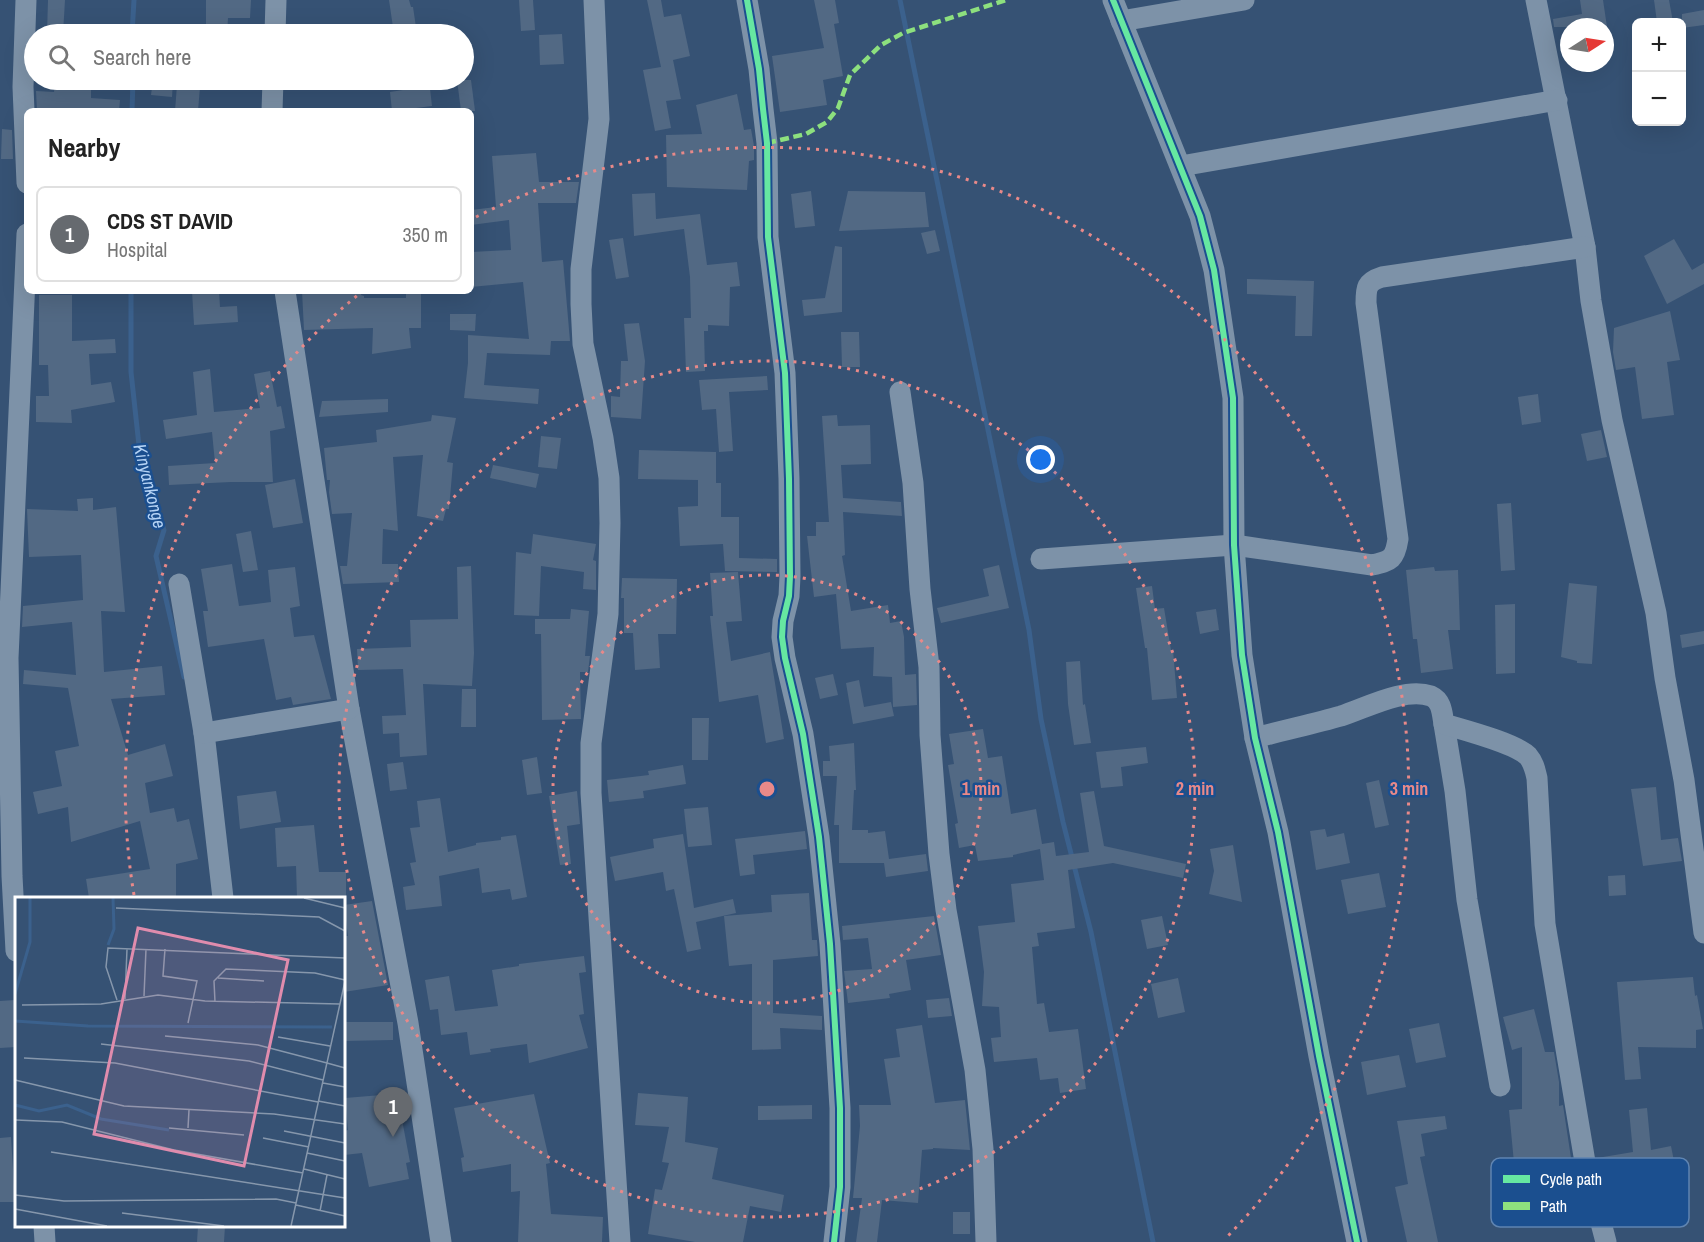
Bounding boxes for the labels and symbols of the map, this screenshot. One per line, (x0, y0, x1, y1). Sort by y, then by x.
north arrow (1560, 18, 1614, 72)
water label: Kinyankonge (127, 441, 173, 531)
your location (1026, 445, 1055, 474)
text: 1 min (962, 776, 1000, 801)
text: 2 min (1176, 776, 1214, 801)
text: 3 min (1390, 776, 1428, 801)
centre of rings (757, 779, 777, 799)
inset map (15, 897, 345, 1227)
pin: 1 (374, 1088, 412, 1137)
legend (1491, 1158, 1689, 1227)
text: Cycle path (1540, 1168, 1602, 1190)
text: Path (1540, 1195, 1567, 1217)

